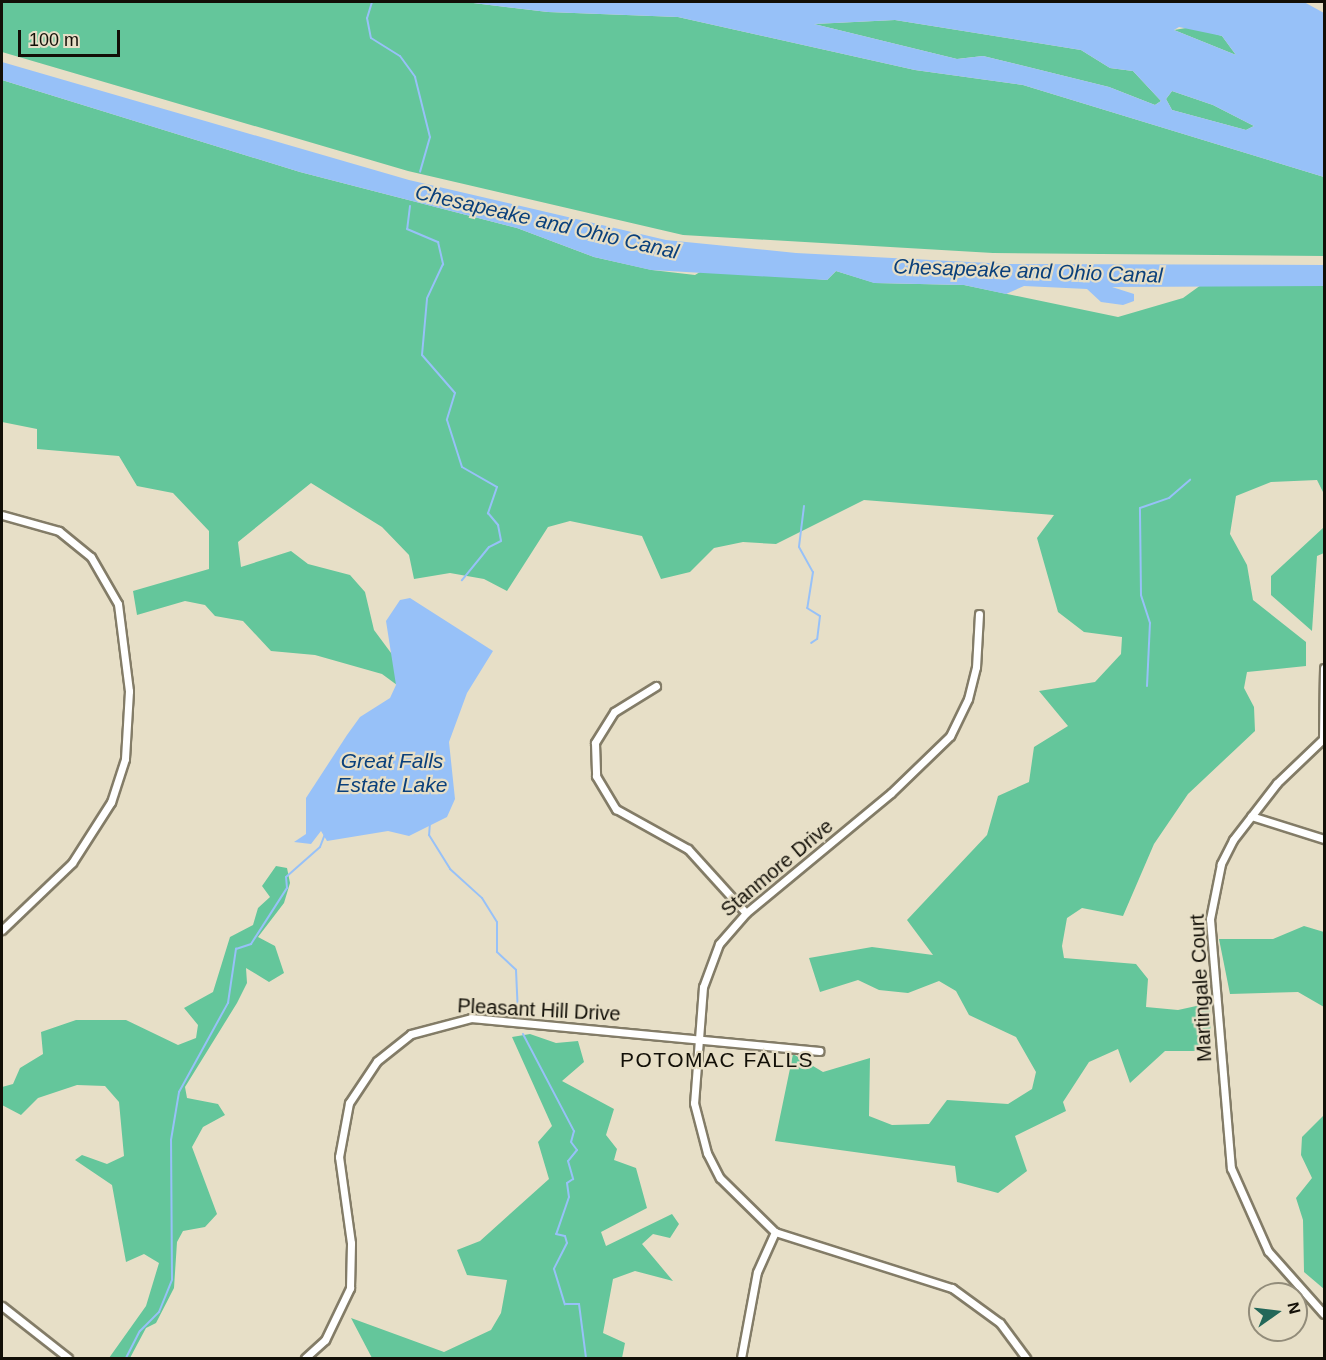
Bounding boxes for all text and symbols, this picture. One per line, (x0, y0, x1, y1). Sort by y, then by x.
scale bar (21, 18, 123, 56)
text: 100 m (29, 30, 79, 50)
water label: Chesapeake and Ohio Canal (413, 179, 681, 265)
water label: Chesapeake and Ohio Canal (893, 254, 1163, 288)
water label: Great Falls Estate Lake (337, 748, 447, 798)
street label: Stanmore Drive (716, 814, 838, 922)
street label: Martingale Court (1185, 914, 1217, 1062)
street label: Pleasant Hill Drive (457, 994, 621, 1026)
district label: POTOMAC FALLS (620, 1047, 814, 1073)
north arrow (1248, 1282, 1308, 1342)
text: N (1284, 1300, 1304, 1316)

